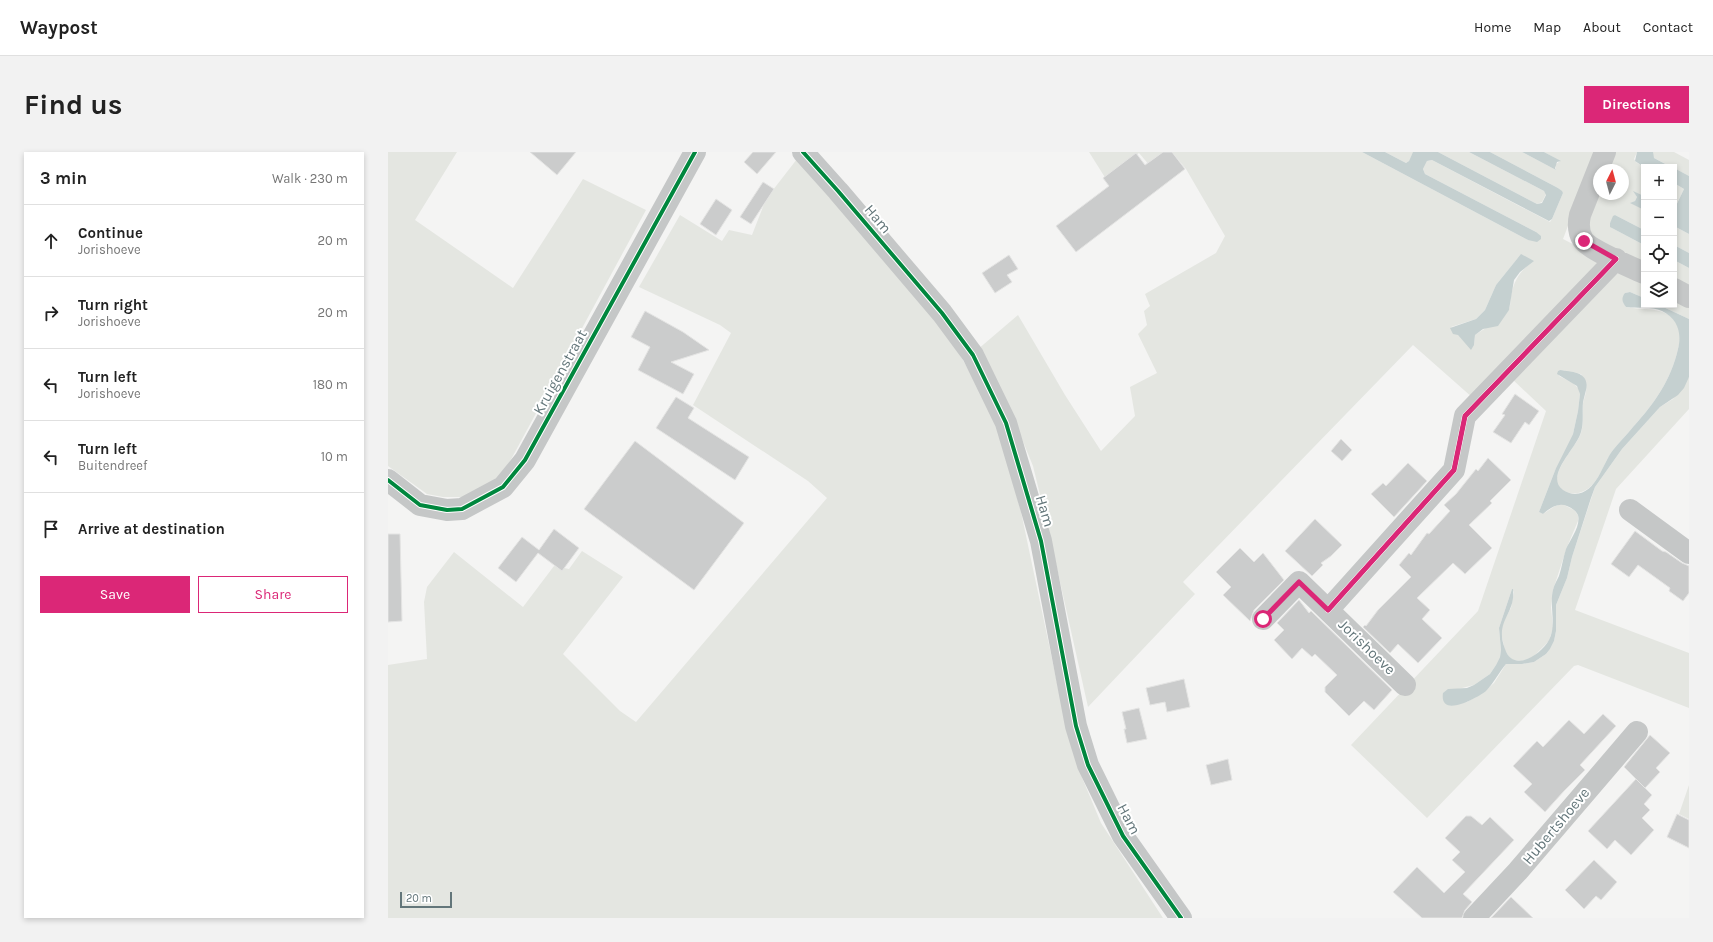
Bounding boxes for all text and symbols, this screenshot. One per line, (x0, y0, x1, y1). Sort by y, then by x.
text: Waypost (20, 17, 98, 39)
text: Home (1474, 19, 1511, 36)
text: Map (1533, 19, 1561, 36)
text: About (1583, 19, 1621, 36)
text: Contact (1643, 19, 1693, 36)
button: Directions (1584, 86, 1689, 123)
text: Find us (24, 88, 123, 121)
north arrow (1593, 164, 1629, 200)
map controls (1641, 164, 1677, 308)
button: + (1641, 164, 1677, 200)
text: 3 min (40, 168, 87, 188)
text: Walk · 230 m (272, 171, 348, 186)
button: − (1641, 200, 1677, 236)
street label: Ham (861, 201, 895, 237)
text: Continue (78, 224, 143, 242)
icon: ahead (40, 230, 62, 252)
route end (1575, 232, 1593, 250)
text: 20 m (318, 233, 348, 248)
button: locate (1641, 236, 1677, 272)
text: Jorishoeve (78, 242, 141, 257)
button: layers (1641, 272, 1677, 308)
text: Turn right (78, 296, 148, 314)
icon: right (40, 302, 62, 324)
text: 20 m (318, 305, 348, 320)
text: Jorishoeve (78, 314, 141, 329)
street label: Kruigenstraat (529, 326, 591, 418)
text: Turn left (78, 368, 137, 386)
icon: left (40, 374, 62, 396)
text: 180 m (313, 377, 348, 392)
text: Jorishoeve (78, 386, 141, 401)
text: Turn left (78, 440, 137, 458)
icon: left (40, 446, 62, 468)
text: 10 m (321, 449, 348, 464)
text: Buitendreef (78, 458, 147, 473)
street label: Ham (1032, 493, 1058, 529)
icon: arrive (40, 518, 62, 540)
text: Arrive at destination (78, 520, 225, 538)
button: Save (40, 576, 190, 613)
button: Share (198, 576, 348, 613)
route start (1254, 610, 1272, 628)
street label: Jorishoeve (1335, 615, 1399, 679)
street label: Hubertshoeve (1519, 784, 1593, 868)
street label: Ham (1113, 801, 1145, 837)
scale bar (400, 890, 452, 909)
text: 20 m (406, 892, 432, 905)

